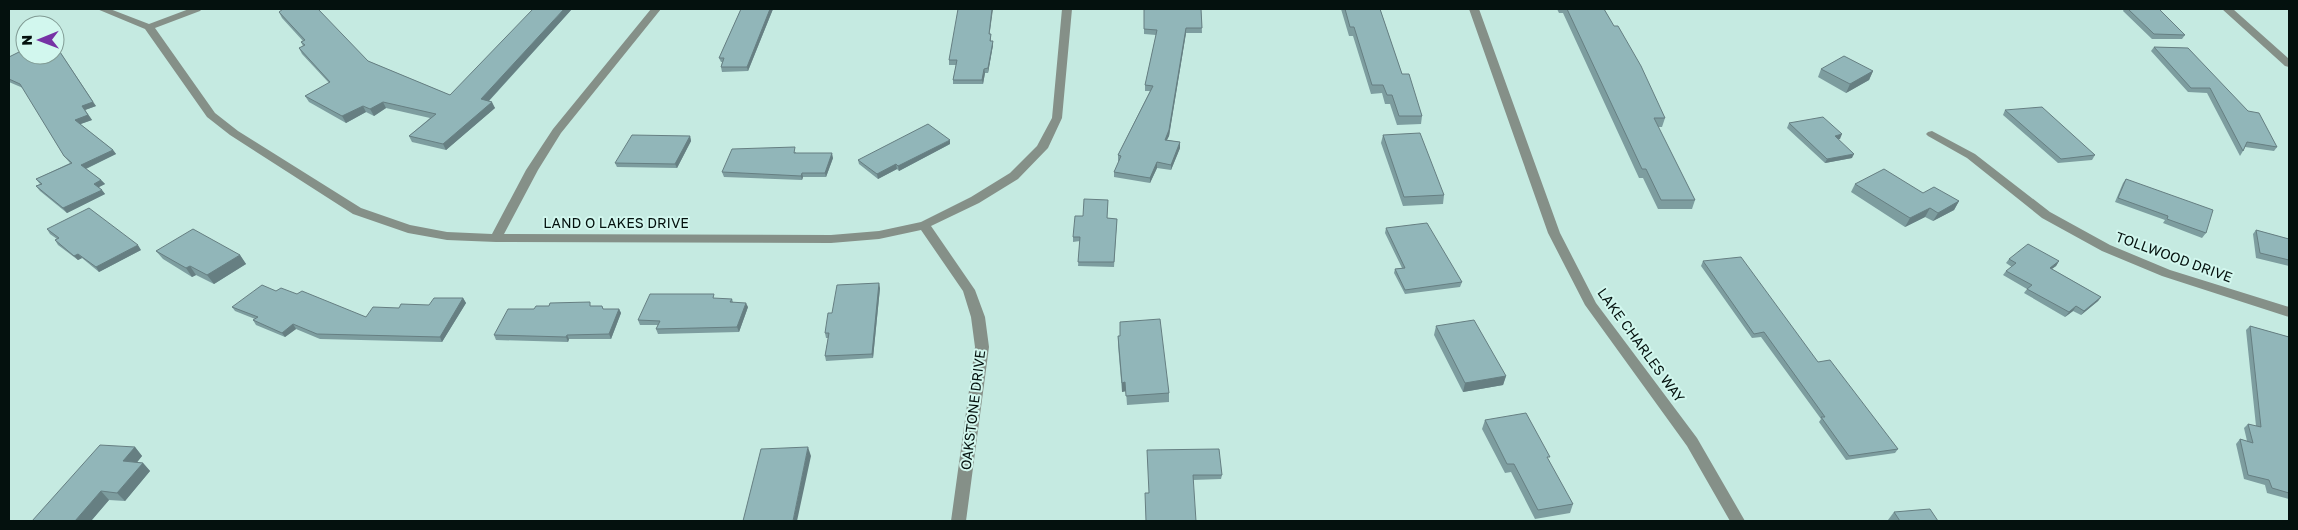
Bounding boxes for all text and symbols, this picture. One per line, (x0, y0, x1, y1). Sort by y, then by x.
north arrow (15, 15, 65, 65)
text: N (18, 35, 35, 46)
street label: LAND O LAKES DRIVE (543, 214, 689, 231)
street label: TOLLWOOD DRIVE (2114, 228, 2235, 286)
street label: LAKE CHARLES WAY (1594, 284, 1689, 405)
street label: OAKSTONE DRIVE (957, 349, 988, 471)

